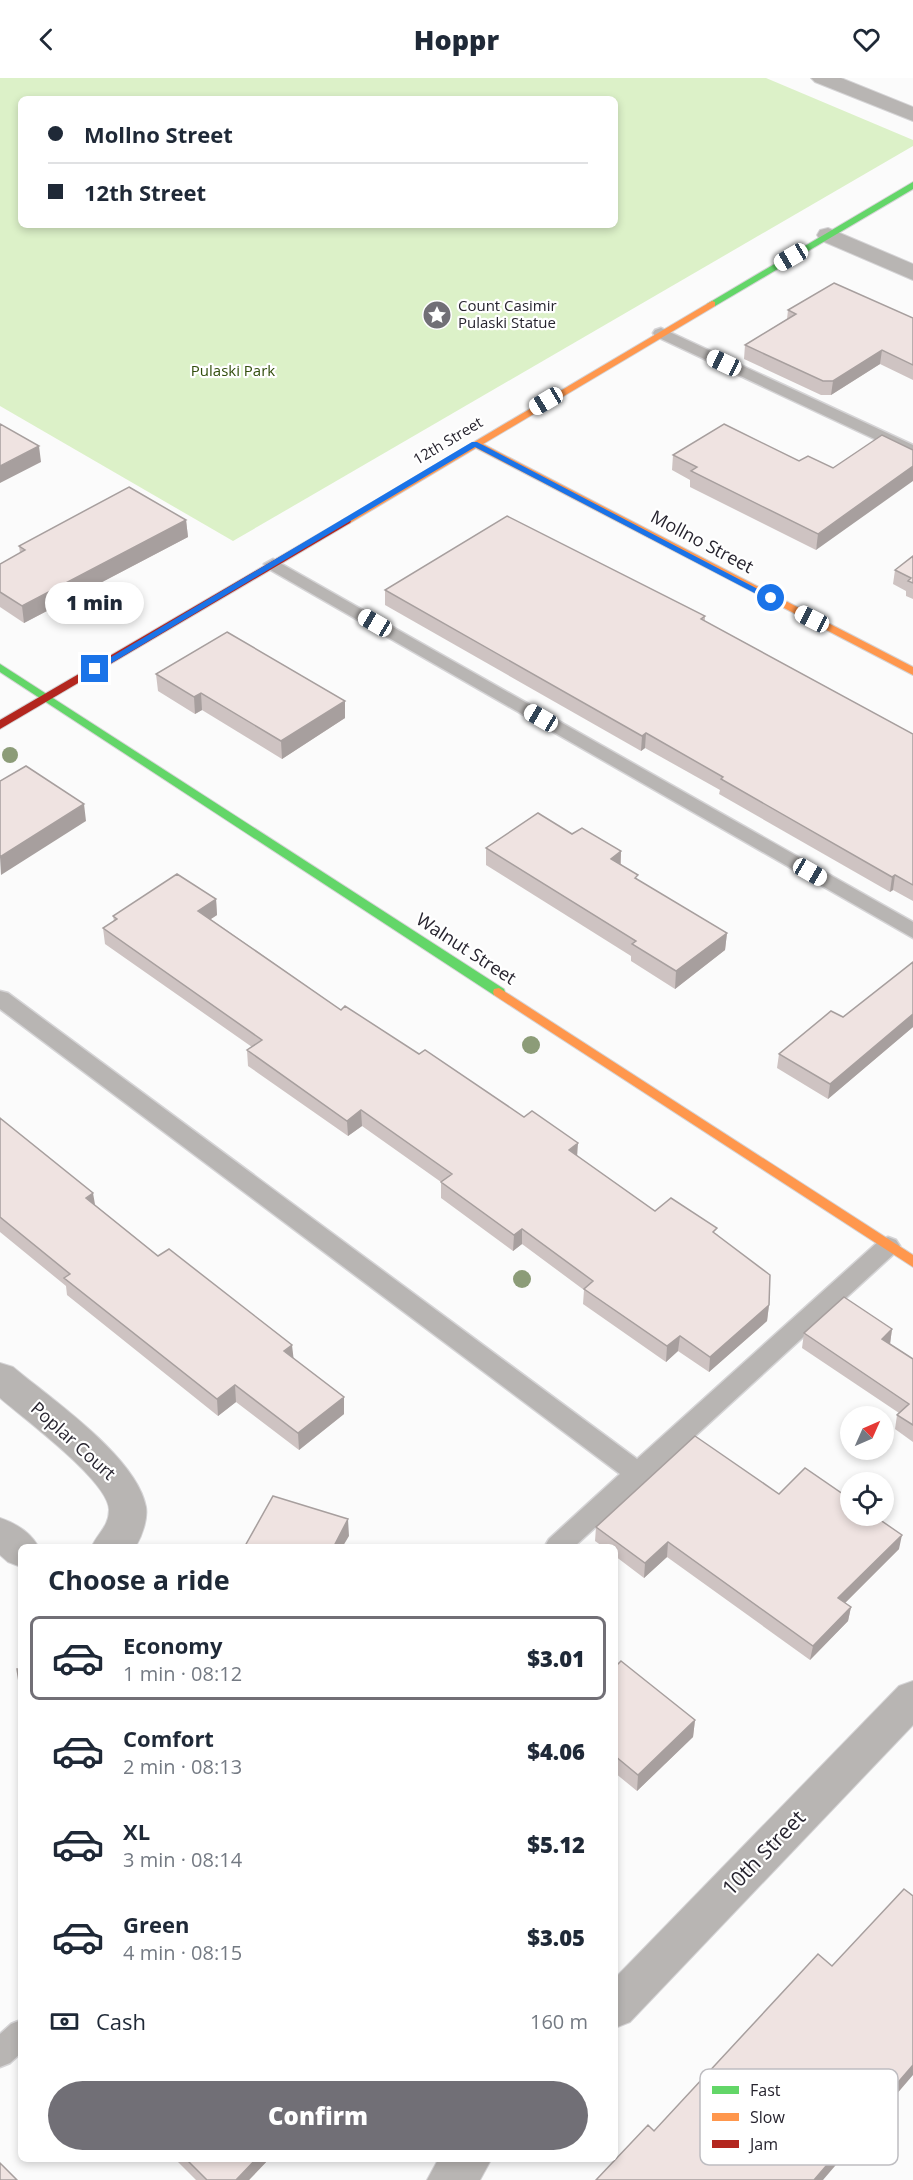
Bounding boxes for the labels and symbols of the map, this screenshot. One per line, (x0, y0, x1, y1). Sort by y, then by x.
car (771, 240, 811, 274)
place label: Count Casimir Pulaski Statue (458, 295, 557, 332)
place icon: Count Casimir Pulaski Statue (421, 299, 453, 331)
car (704, 347, 744, 379)
park label: Pulaski Park (191, 360, 275, 380)
car (526, 384, 566, 418)
street label: 12th Street (409, 412, 486, 469)
street label: Mollno Street (647, 504, 758, 578)
callout: 1 min (46, 582, 144, 624)
route start (757, 584, 784, 611)
car (792, 603, 832, 635)
car (355, 606, 395, 640)
route end (81, 655, 108, 682)
car (521, 701, 561, 735)
car (790, 855, 830, 889)
street label: Walnut Street (412, 907, 521, 989)
street label: Poplar Court (26, 1396, 121, 1485)
north arrow (840, 1406, 894, 1460)
street label: 10th Street (716, 1804, 811, 1901)
legend (700, 2069, 898, 2165)
text: Fast (750, 2079, 781, 2101)
text: Slow (750, 2106, 785, 2128)
text: Jam (748, 2133, 778, 2155)

